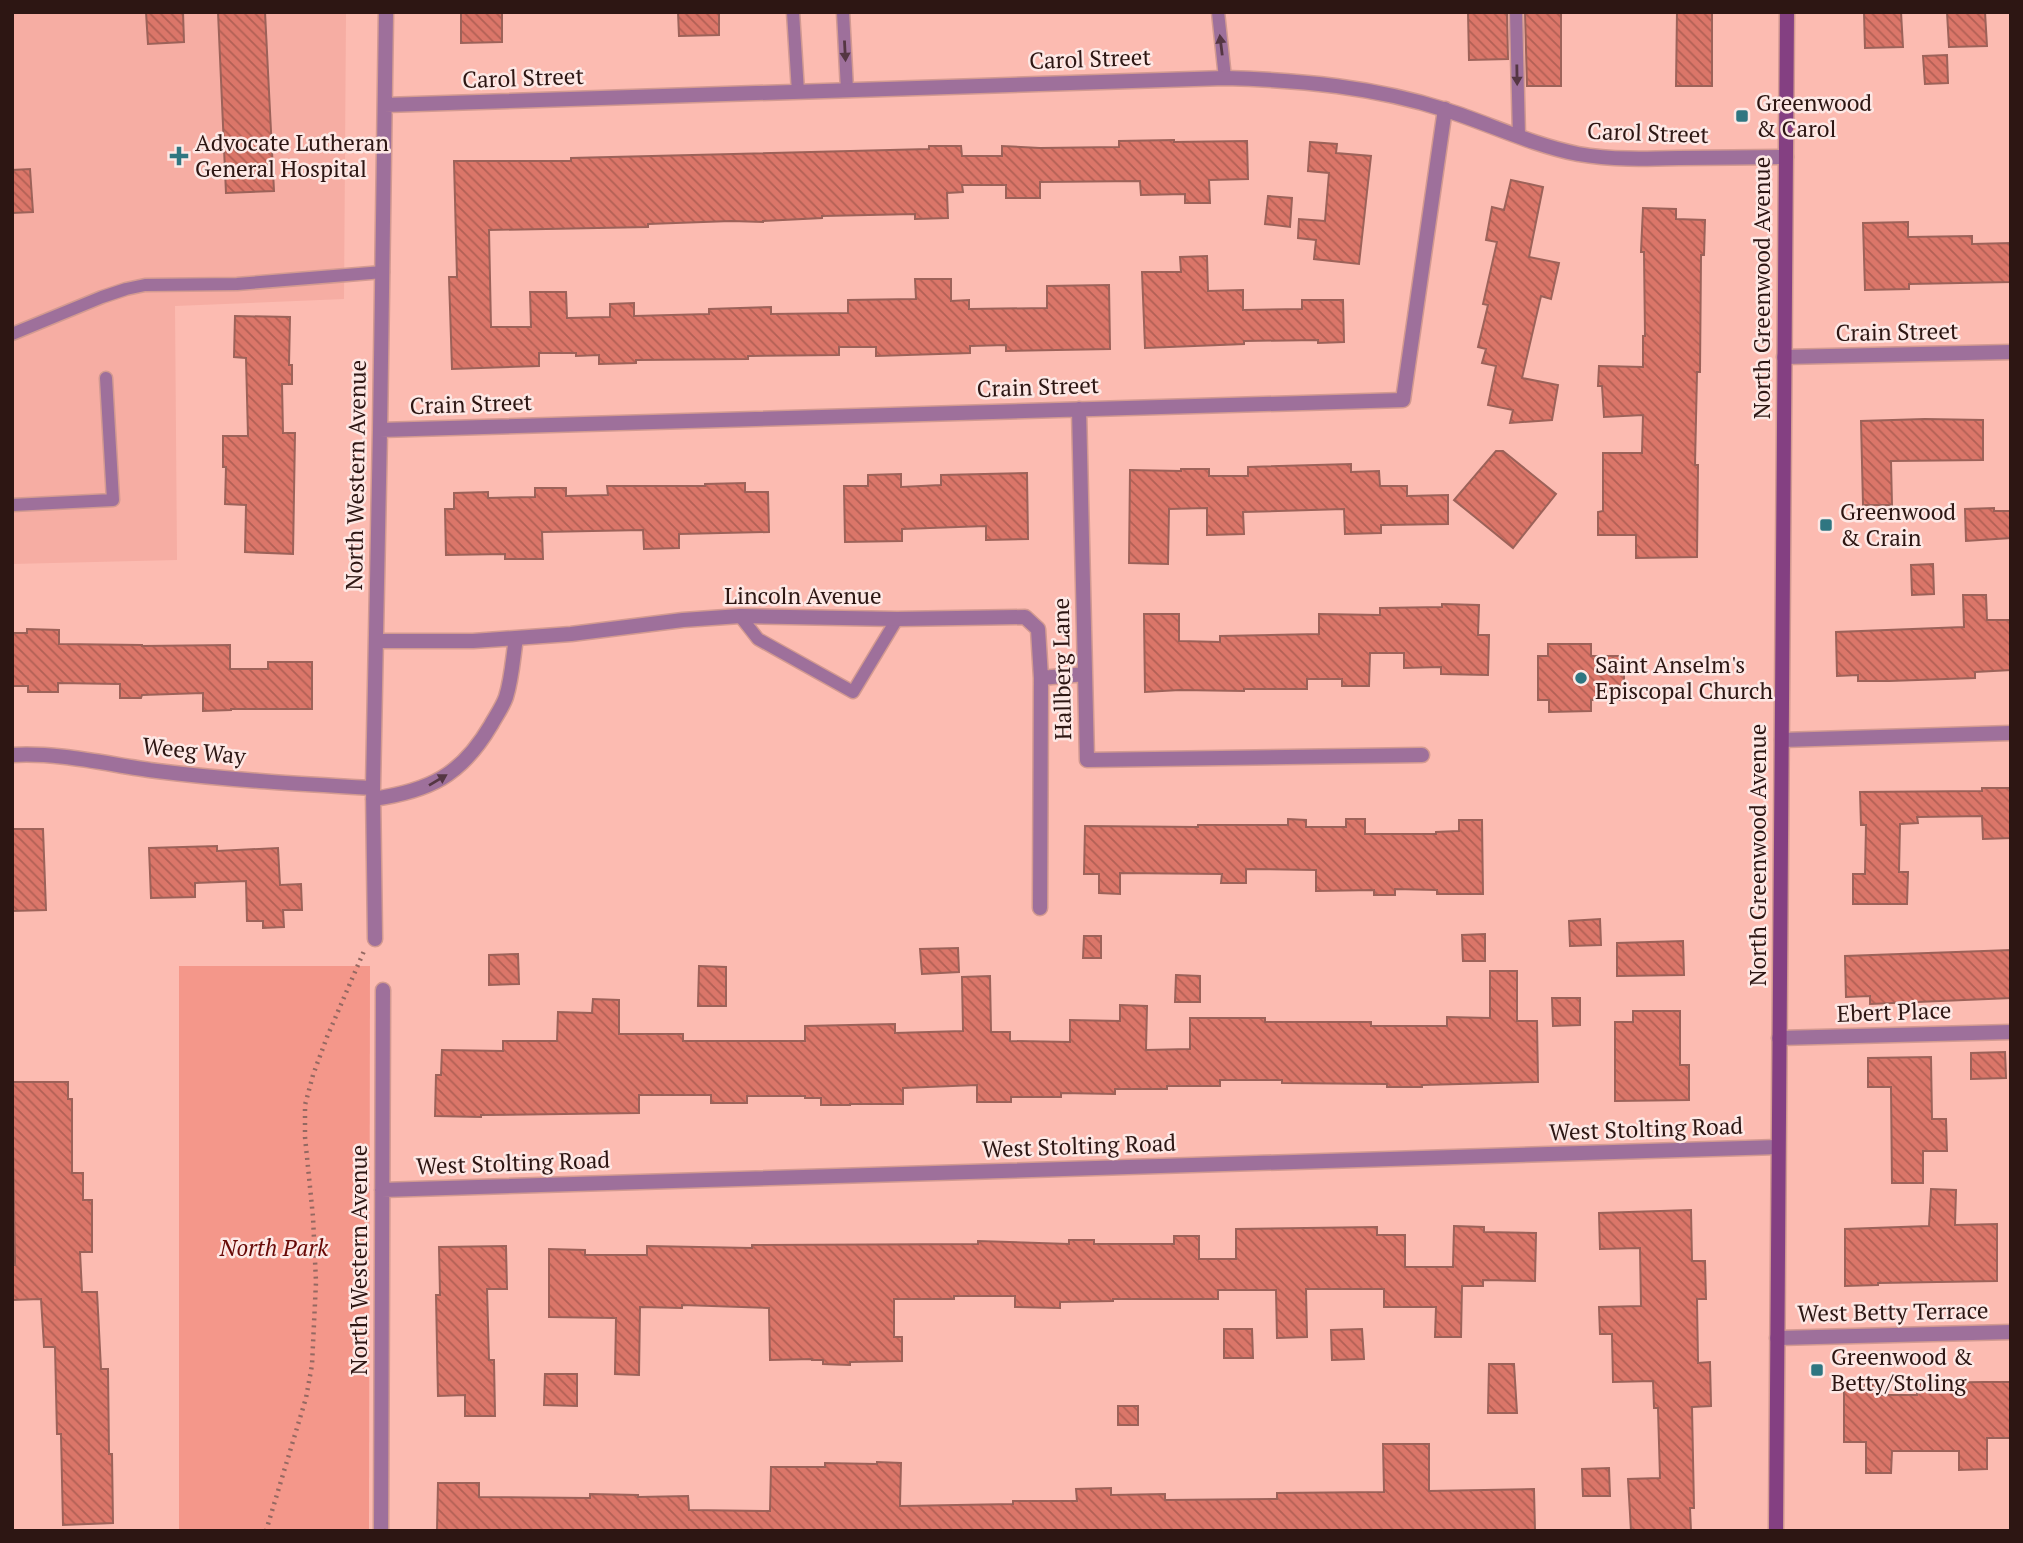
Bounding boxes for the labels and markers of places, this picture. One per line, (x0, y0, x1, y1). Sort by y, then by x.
place label: Greenwood & Carol (1756, 87, 1872, 144)
marker: Greenwood & Carol (1734, 108, 1750, 124)
place label: Advocate Lutheran General Hospital (195, 127, 389, 184)
marker: Advocate Lutheran General Hospital (169, 146, 189, 166)
place label: Greenwood & Crain (1840, 496, 1956, 553)
marker: Greenwood & Crain (1818, 517, 1834, 533)
place label: Saint Anselm's Episcopal Church (1595, 649, 1774, 706)
marker: Saint Anselm's Episcopal Church (1573, 670, 1589, 686)
place label: Greenwood & Betty/Stoling (1831, 1341, 1973, 1398)
marker: Greenwood & Betty/Stoling (1809, 1362, 1825, 1378)

